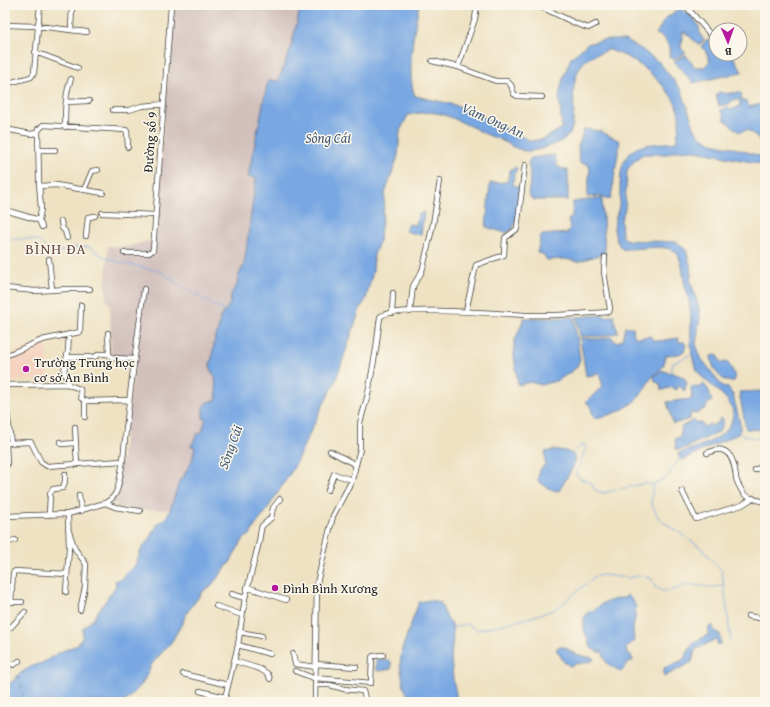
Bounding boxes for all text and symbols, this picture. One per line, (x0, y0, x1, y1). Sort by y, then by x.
north arrow (708, 22, 748, 62)
text: B (724, 44, 732, 60)
water label: Vàm Ong An (458, 97, 528, 143)
street label: Đường số 9 (138, 111, 162, 173)
water label: Sông Cái (305, 128, 351, 148)
district label: BÌNH ĐA (25, 238, 87, 259)
place label: Trường Trung học cơ sở An Bình (34, 353, 135, 387)
marker: Trường Trung học cơ sở An Bình (21, 364, 31, 374)
water label: Sông Cái (213, 422, 247, 472)
place label: Đình Bình Xương (283, 579, 378, 598)
marker: Đình Bình Xương (270, 583, 280, 593)

